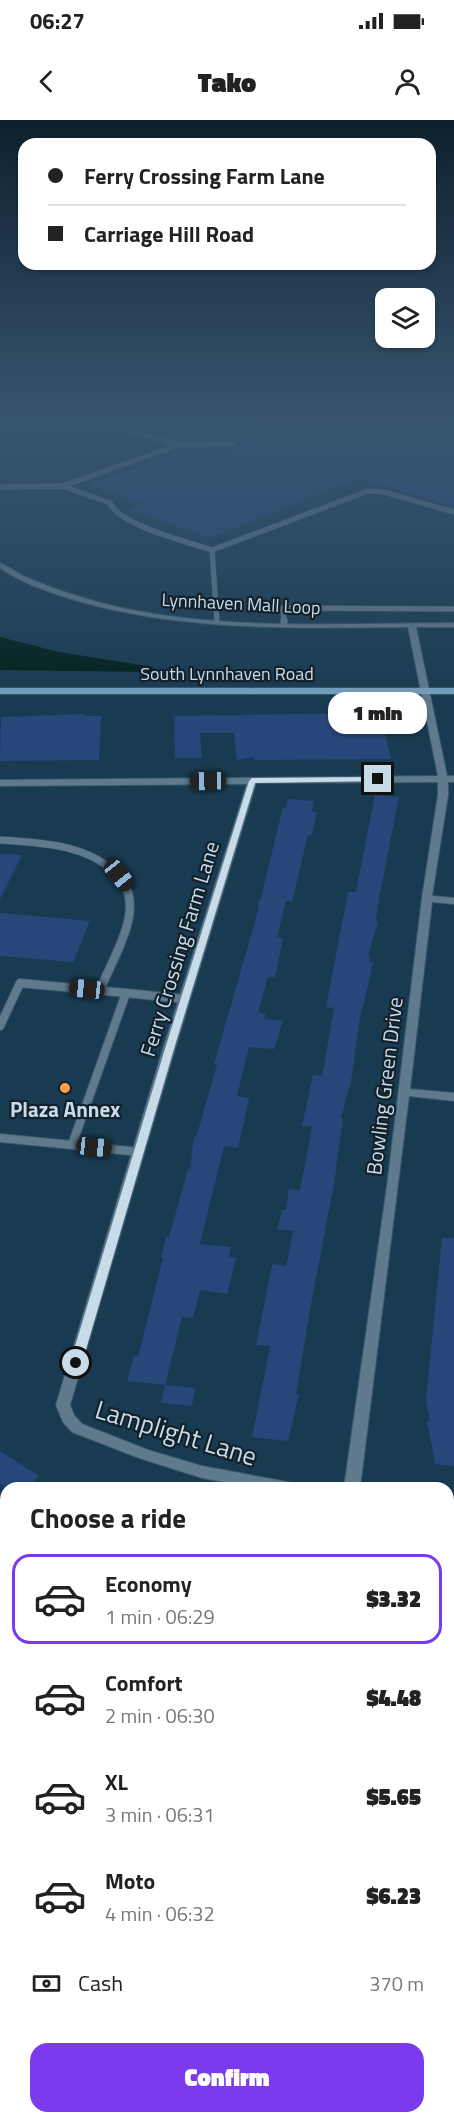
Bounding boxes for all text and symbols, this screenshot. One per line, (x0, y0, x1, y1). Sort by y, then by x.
text: 06:27 (30, 4, 85, 38)
text: Tako (198, 61, 256, 102)
icon: back (30, 65, 63, 98)
icon: person (391, 65, 424, 98)
text: Ferry Crossing Farm Lane (84, 159, 325, 193)
text: Carriage Hill Road (84, 217, 254, 251)
map controls (375, 288, 435, 348)
button: layers (375, 288, 435, 348)
street label: Lynnhaven Mall Loop (161, 586, 321, 621)
street label: South Lynnhaven Road (140, 660, 314, 687)
callout: 1 min (328, 692, 428, 734)
text: 1 min (353, 697, 402, 728)
route end (364, 765, 391, 792)
car (190, 772, 226, 790)
street label: Ferry Crossing Farm Lane (131, 837, 227, 1060)
car (101, 855, 137, 895)
car (68, 978, 106, 1000)
street label: Bowling Green Drive (357, 995, 411, 1177)
marker: Plaza Annex (58, 1081, 72, 1095)
place label: Plaza Annex (10, 1093, 120, 1125)
car (75, 1136, 113, 1158)
route start (62, 1349, 89, 1376)
street label: Lamplight Lane (90, 1389, 262, 1476)
text: Choose a ride (30, 1497, 186, 1538)
text: Economy (105, 1567, 192, 1601)
icon: car (33, 1572, 87, 1626)
text: $3.32 (366, 1582, 421, 1616)
text: 1 min · 06:29 (105, 1601, 215, 1632)
text: Comfort (105, 1666, 183, 1700)
icon: car (33, 1671, 87, 1725)
text: $4.48 (366, 1681, 421, 1715)
text: 2 min · 06:30 (105, 1700, 215, 1731)
text: XL (105, 1765, 128, 1799)
icon: car (33, 1770, 87, 1824)
text: $5.65 (366, 1780, 421, 1814)
text: 3 min · 06:31 (105, 1799, 215, 1830)
text: Moto (105, 1864, 155, 1898)
icon: car (33, 1869, 87, 1923)
text: $6.23 (366, 1879, 421, 1913)
text: 4 min · 06:32 (105, 1898, 215, 1929)
text: Cash (78, 1966, 123, 2000)
icon: cash (30, 1967, 63, 2000)
text: 370 m (369, 1968, 424, 1999)
button: Confirm (30, 2043, 424, 2112)

